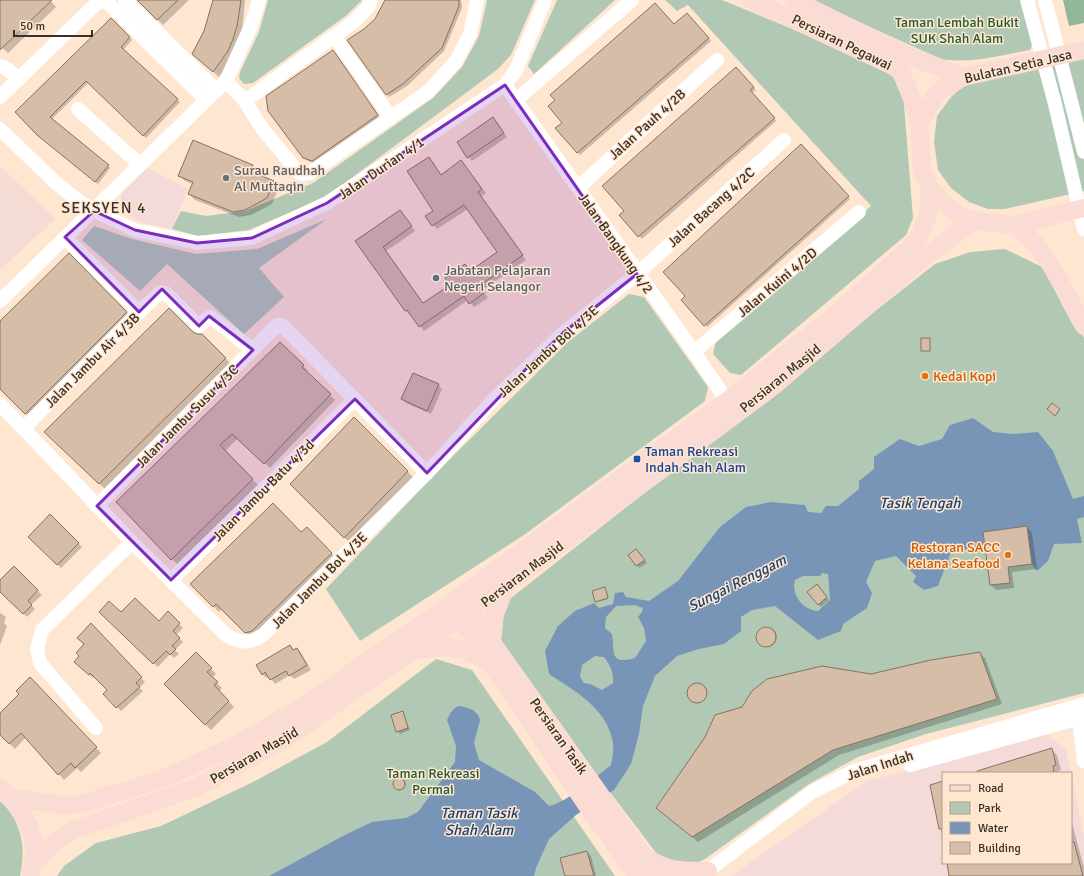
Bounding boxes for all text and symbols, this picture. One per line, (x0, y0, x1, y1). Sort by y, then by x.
street label: Persiaran Pegawai (789, 11, 895, 74)
scale bar (14, 12, 92, 38)
park label: Taman Lembah Bukit SUK Shah Alam (895, 14, 1019, 47)
text: 50 m (20, 19, 45, 34)
street label: Bulatan Setia Jasa (963, 46, 1074, 87)
street label: Jalan Pauh 4/2B (605, 85, 689, 163)
street label: Jalan Durian 4/1 (335, 133, 427, 203)
place label: Surau Raudhah Al Muttaqin (234, 162, 325, 195)
street label: Jalan Bacang 4/2C (664, 164, 759, 251)
marker: Surau Raudhah Al Muttaqin (221, 173, 231, 183)
street label: Jalan Bangkung 4/2 (574, 190, 657, 297)
district label: SEKSYEN 4 (61, 198, 147, 218)
street label: Jalan Kuini 4/2D (734, 244, 821, 321)
place label: Jabatan Pelajaran Negeri Selangor (444, 262, 551, 295)
marker: Jabatan Pelajaran Negeri Selangor (431, 273, 441, 283)
street label: Jalan Jambu Bol 4/3E (495, 302, 602, 401)
street label: Jalan Jambu Air 4/3B (41, 309, 143, 411)
street label: Persiaran Masjid (736, 341, 824, 416)
street label: Jalan Jambu Susu 4/3C (132, 361, 243, 472)
place label: Kedai Kopi (933, 368, 996, 385)
marker: Kedai Kopi (920, 371, 930, 381)
street label: Jalan Jambu Batu 4/3d (209, 436, 318, 545)
place label: Taman Rekreasi Indah Shah Alam (645, 443, 746, 476)
marker: Taman Rekreasi Indah Shah Alam (632, 454, 642, 464)
water label: Tasik Tengah (880, 494, 961, 512)
street label: Jalan Jambu Bol 4/3E (268, 529, 371, 632)
street label: Persiaran Masjid (478, 538, 567, 611)
place label: Restoran SACC Kelana Seafood (907, 539, 1000, 572)
water label: Sungai Renggam (685, 550, 790, 615)
marker: Restoran SACC Kelana Seafood (1003, 550, 1013, 560)
street label: Persiaran Tasik (526, 695, 591, 778)
street label: Persiaran Masjid (207, 723, 301, 788)
street label: Jalan Indah (845, 747, 916, 784)
park label: Taman Rekreasi Permai (386, 765, 480, 798)
legend (942, 772, 1072, 864)
text: Road (978, 781, 1004, 796)
text: Park (978, 801, 1001, 816)
water label: Taman Tasik Shah Alam (441, 804, 519, 839)
text: Water (978, 821, 1009, 836)
text: Building (978, 841, 1021, 856)

